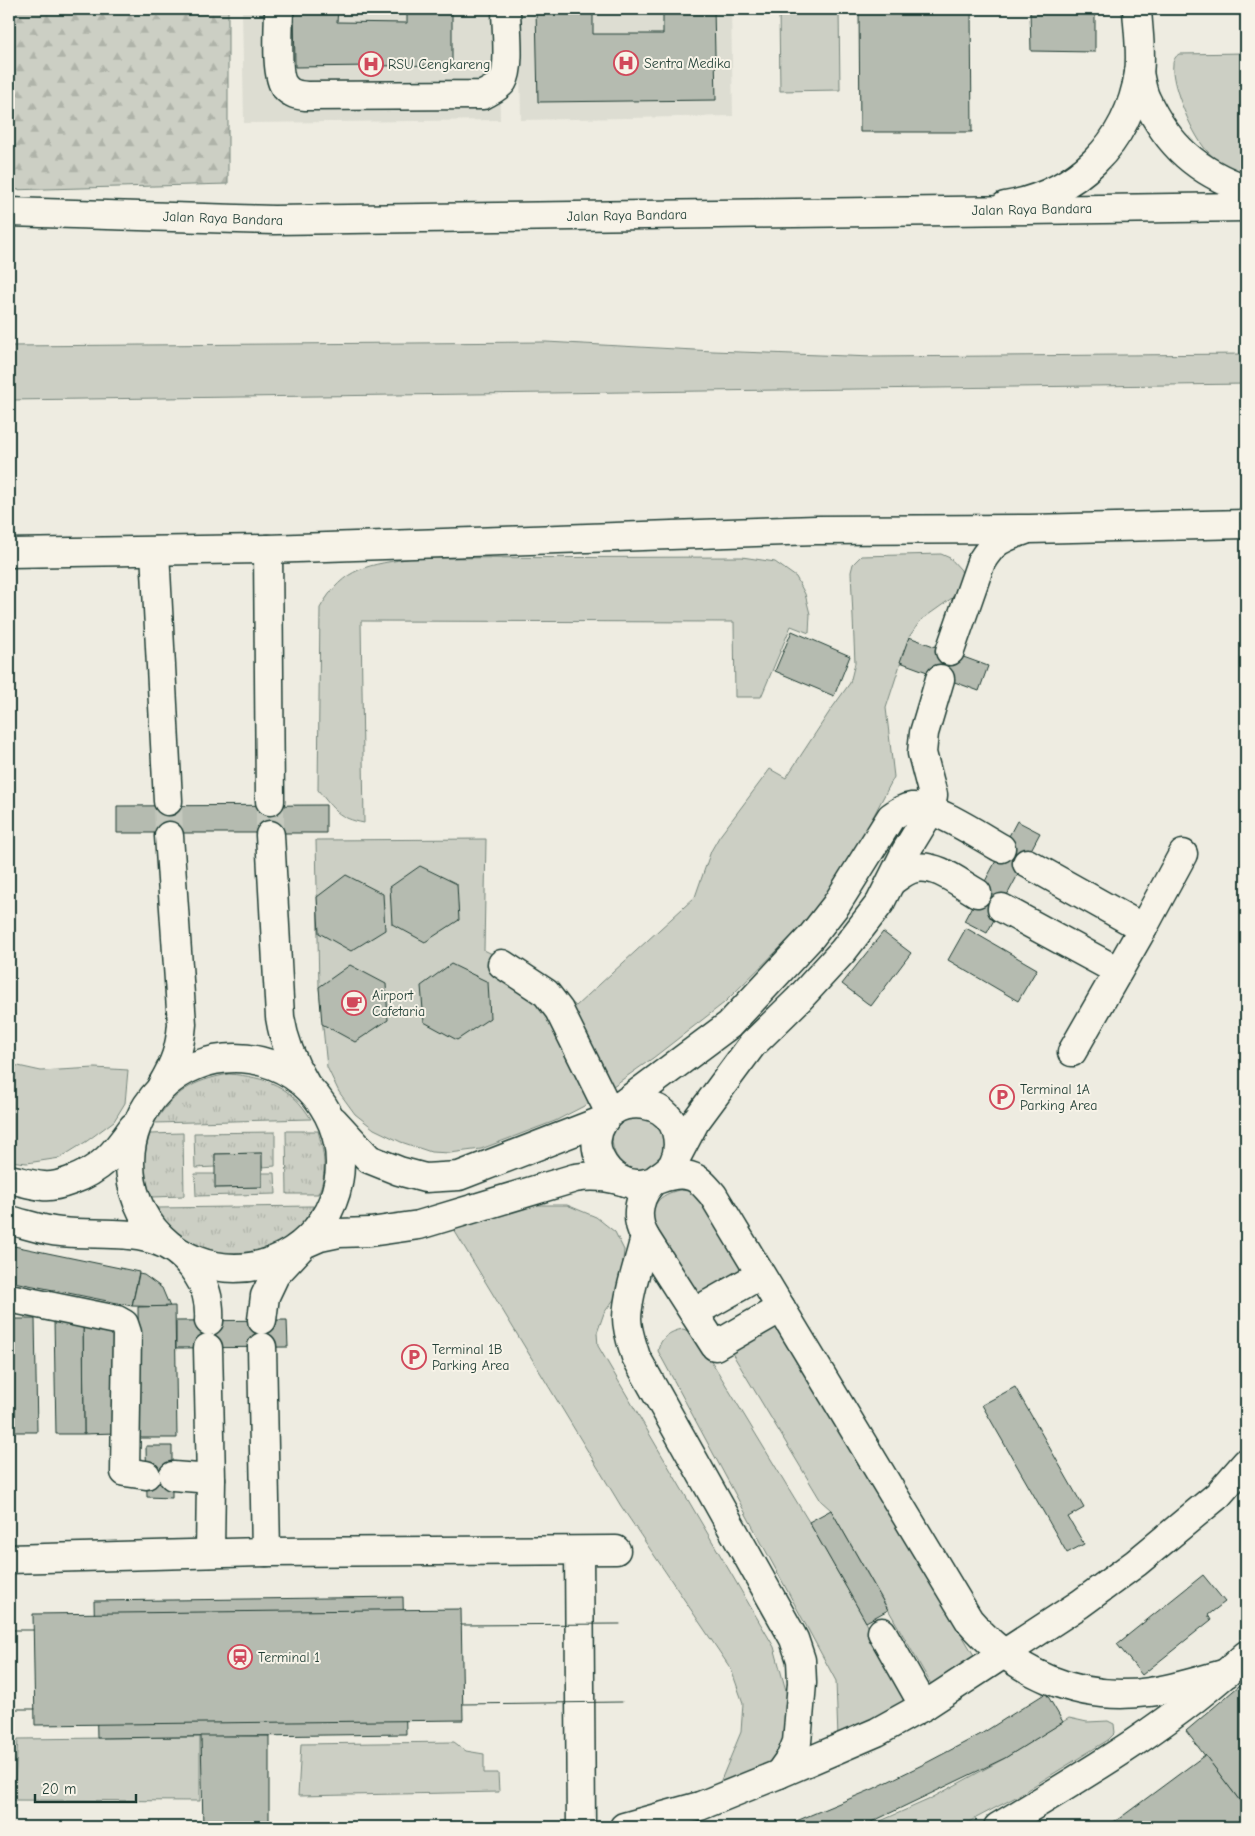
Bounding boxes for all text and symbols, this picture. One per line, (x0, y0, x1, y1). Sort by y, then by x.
hospital icon: Sentra Medika (613, 50, 639, 76)
hospital icon: RSU Cengkareng (358, 51, 384, 77)
place label: Sentra Medika (644, 55, 731, 72)
place label: RSU Cengkareng (388, 56, 490, 73)
street label: Jalan Raya Bandara (972, 200, 1092, 219)
street label: Jalan Raya Bandara (567, 206, 687, 225)
street label: Jalan Raya Bandara (162, 208, 283, 229)
place label: Airport Cafetaria (372, 987, 425, 1020)
cafe icon: Airport Cafetaria (341, 990, 367, 1016)
place label: Terminal 1A Parking Area (1020, 1081, 1098, 1114)
parking icon: Terminal 1A Parking Area (989, 1084, 1015, 1110)
place label: Terminal 1B Parking Area (432, 1341, 510, 1374)
parking icon: Terminal 1B Parking Area (401, 1344, 427, 1370)
station icon: Terminal 1 (227, 1644, 253, 1670)
place label: Terminal 1 (258, 1649, 320, 1666)
scale bar (35, 1771, 136, 1803)
text: 20 m (42, 1780, 76, 1798)

